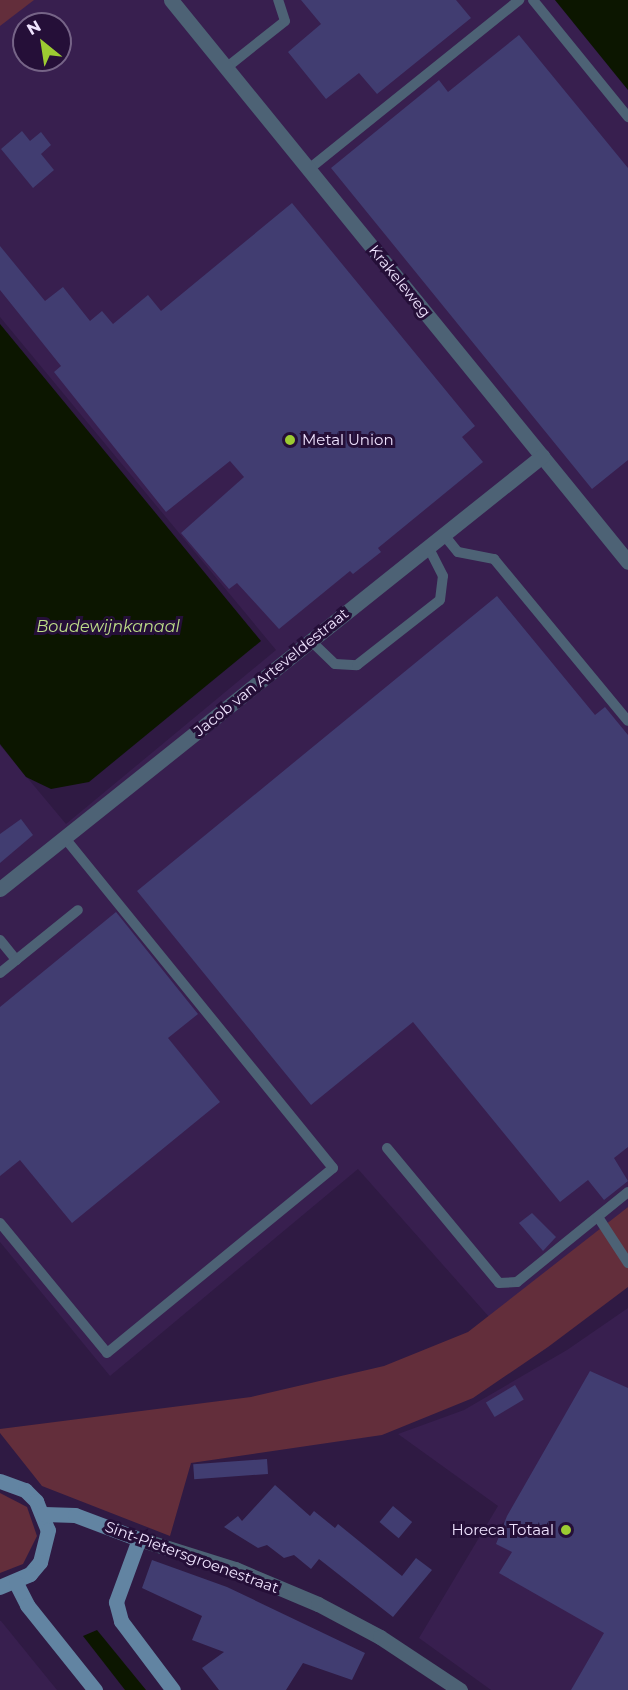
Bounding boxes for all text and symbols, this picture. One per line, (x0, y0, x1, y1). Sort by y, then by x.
north arrow (12, 12, 72, 72)
text: N (23, 16, 44, 39)
street label: Krakeleweg (365, 241, 435, 321)
place label: Metal Union (302, 431, 394, 449)
marker: Metal Union (283, 433, 297, 447)
street label: Jacob van Arteveldestraat (190, 604, 352, 740)
water label: Boudewijnkanaal (36, 617, 180, 637)
street label: Sint-Pietersgroenestraat (103, 1517, 281, 1597)
place label: Horeca Totaal (452, 1521, 554, 1539)
marker: Horeca Totaal (559, 1523, 573, 1537)

